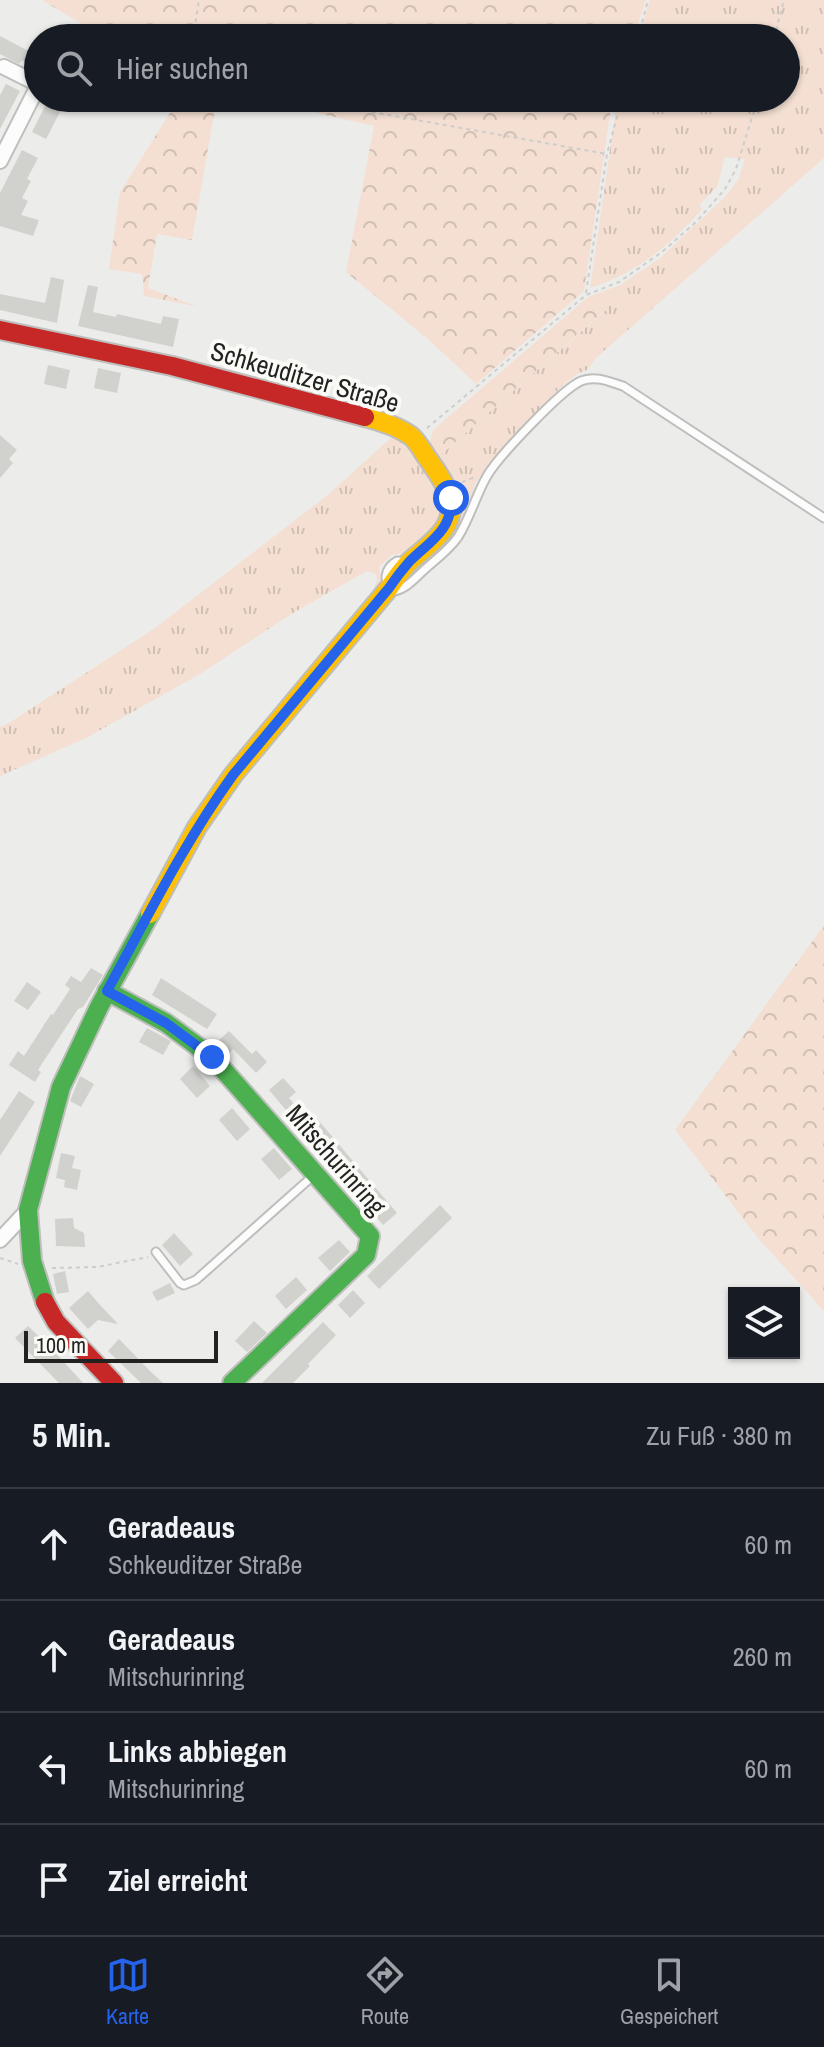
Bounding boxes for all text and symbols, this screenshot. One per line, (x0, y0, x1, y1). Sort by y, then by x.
search box (24, 24, 800, 112)
icon: search (52, 46, 96, 90)
text: Hier suchen (116, 48, 249, 88)
street label: Schkeuditzer Straße (207, 333, 403, 420)
route start (433, 480, 469, 516)
route end (194, 1039, 230, 1075)
street label: Mitschurinring (278, 1097, 394, 1223)
map controls (728, 1287, 800, 1359)
button: layers (728, 1287, 800, 1359)
scale bar (24, 1327, 218, 1363)
text: 100 m (36, 1330, 86, 1360)
text: 5 Min. (32, 1412, 111, 1458)
text: Zu Fuß · 380 m (646, 1418, 792, 1453)
text: Geradeaus (108, 1507, 235, 1547)
icon: ahead (32, 1522, 76, 1566)
text: 60 m (745, 1527, 792, 1562)
text: Schkeuditzer Straße (108, 1547, 302, 1582)
text: Geradeaus (108, 1619, 235, 1659)
icon: ahead (32, 1634, 76, 1678)
text: 260 m (733, 1639, 792, 1674)
text: Mitschurinring (108, 1659, 244, 1694)
text: Links abbiegen (108, 1731, 287, 1771)
icon: left (32, 1746, 76, 1790)
text: 60 m (745, 1751, 792, 1786)
text: Mitschurinring (108, 1771, 244, 1806)
icon: arrive (32, 1858, 76, 1902)
text: Ziel erreicht (108, 1860, 247, 1900)
tab: Karte (106, 1953, 150, 2031)
tab: Route (361, 1953, 409, 2031)
tab: Gespeichert (620, 1953, 718, 2031)

